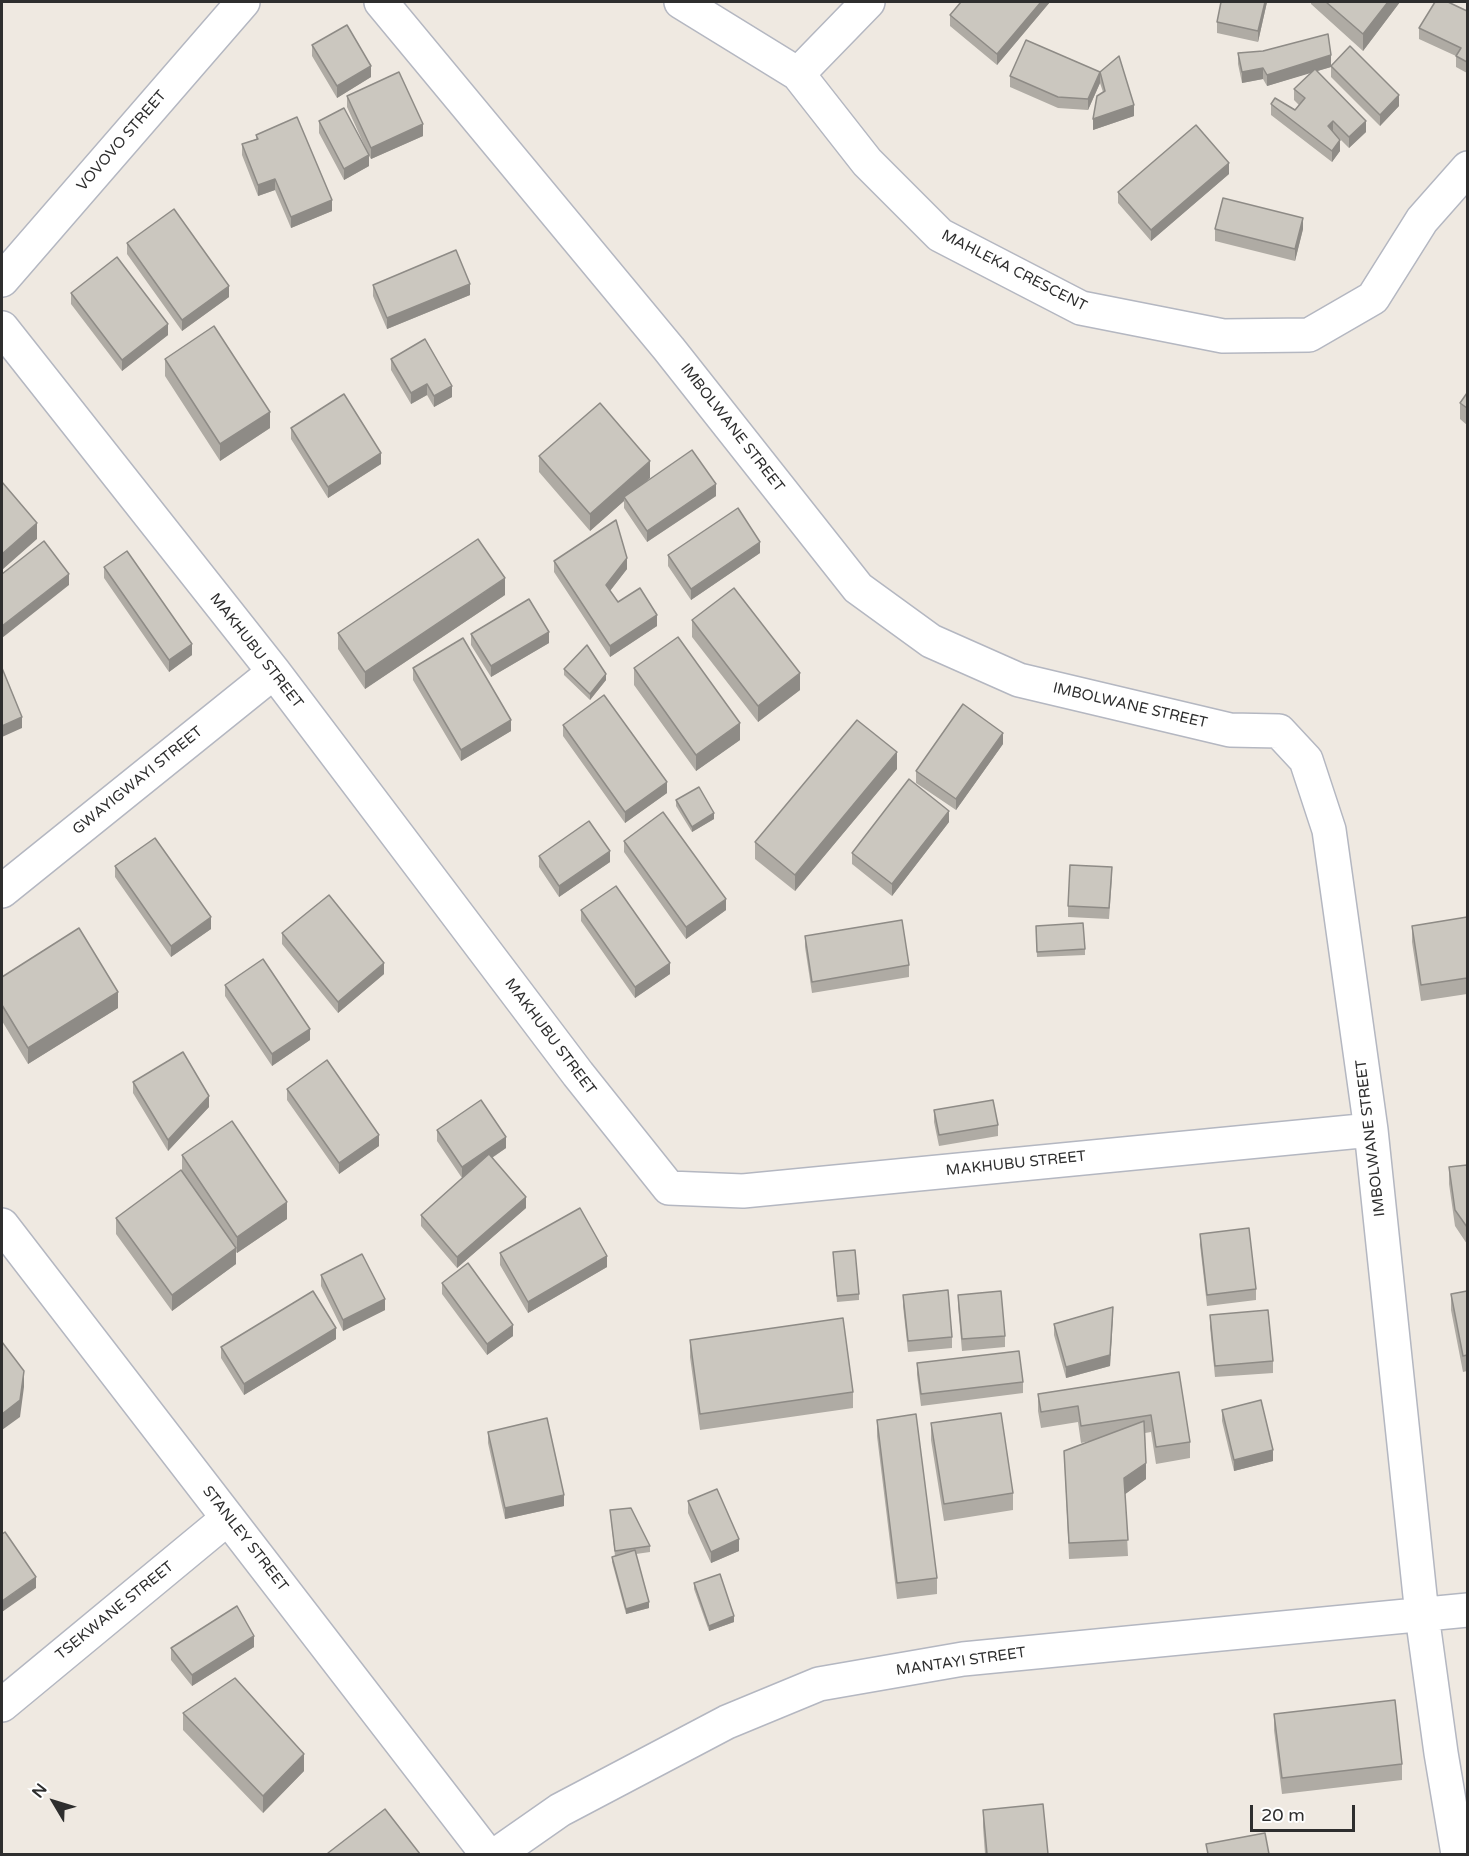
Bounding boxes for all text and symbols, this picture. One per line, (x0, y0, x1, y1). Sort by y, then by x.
street label: VOVOVO STREET (73, 87, 171, 195)
street label: MAHLEKA CRESCENT (938, 226, 1090, 316)
street label: IMBOLWANE STREET (676, 360, 788, 496)
street label: MAKHUBU STREET (206, 590, 306, 712)
street label: IMBOLWANE STREET (1051, 679, 1209, 733)
street label: GWAYIGWAYI STREET (69, 723, 207, 839)
street label: MAKHUBU STREET (500, 975, 600, 1099)
street label: IMBOLWANE STREET (1352, 1058, 1390, 1218)
street label: MAKHUBU STREET (945, 1148, 1087, 1180)
street label: STANLEY STREET (198, 1483, 292, 1595)
street label: TSEKWANE STREET (52, 1558, 178, 1664)
street label: MANTAYI STREET (895, 1644, 1027, 1680)
north arrow (24, 1772, 84, 1832)
text: N (28, 1780, 52, 1802)
scale bar (1253, 1793, 1358, 1831)
text: 20 m (1261, 1804, 1305, 1826)

